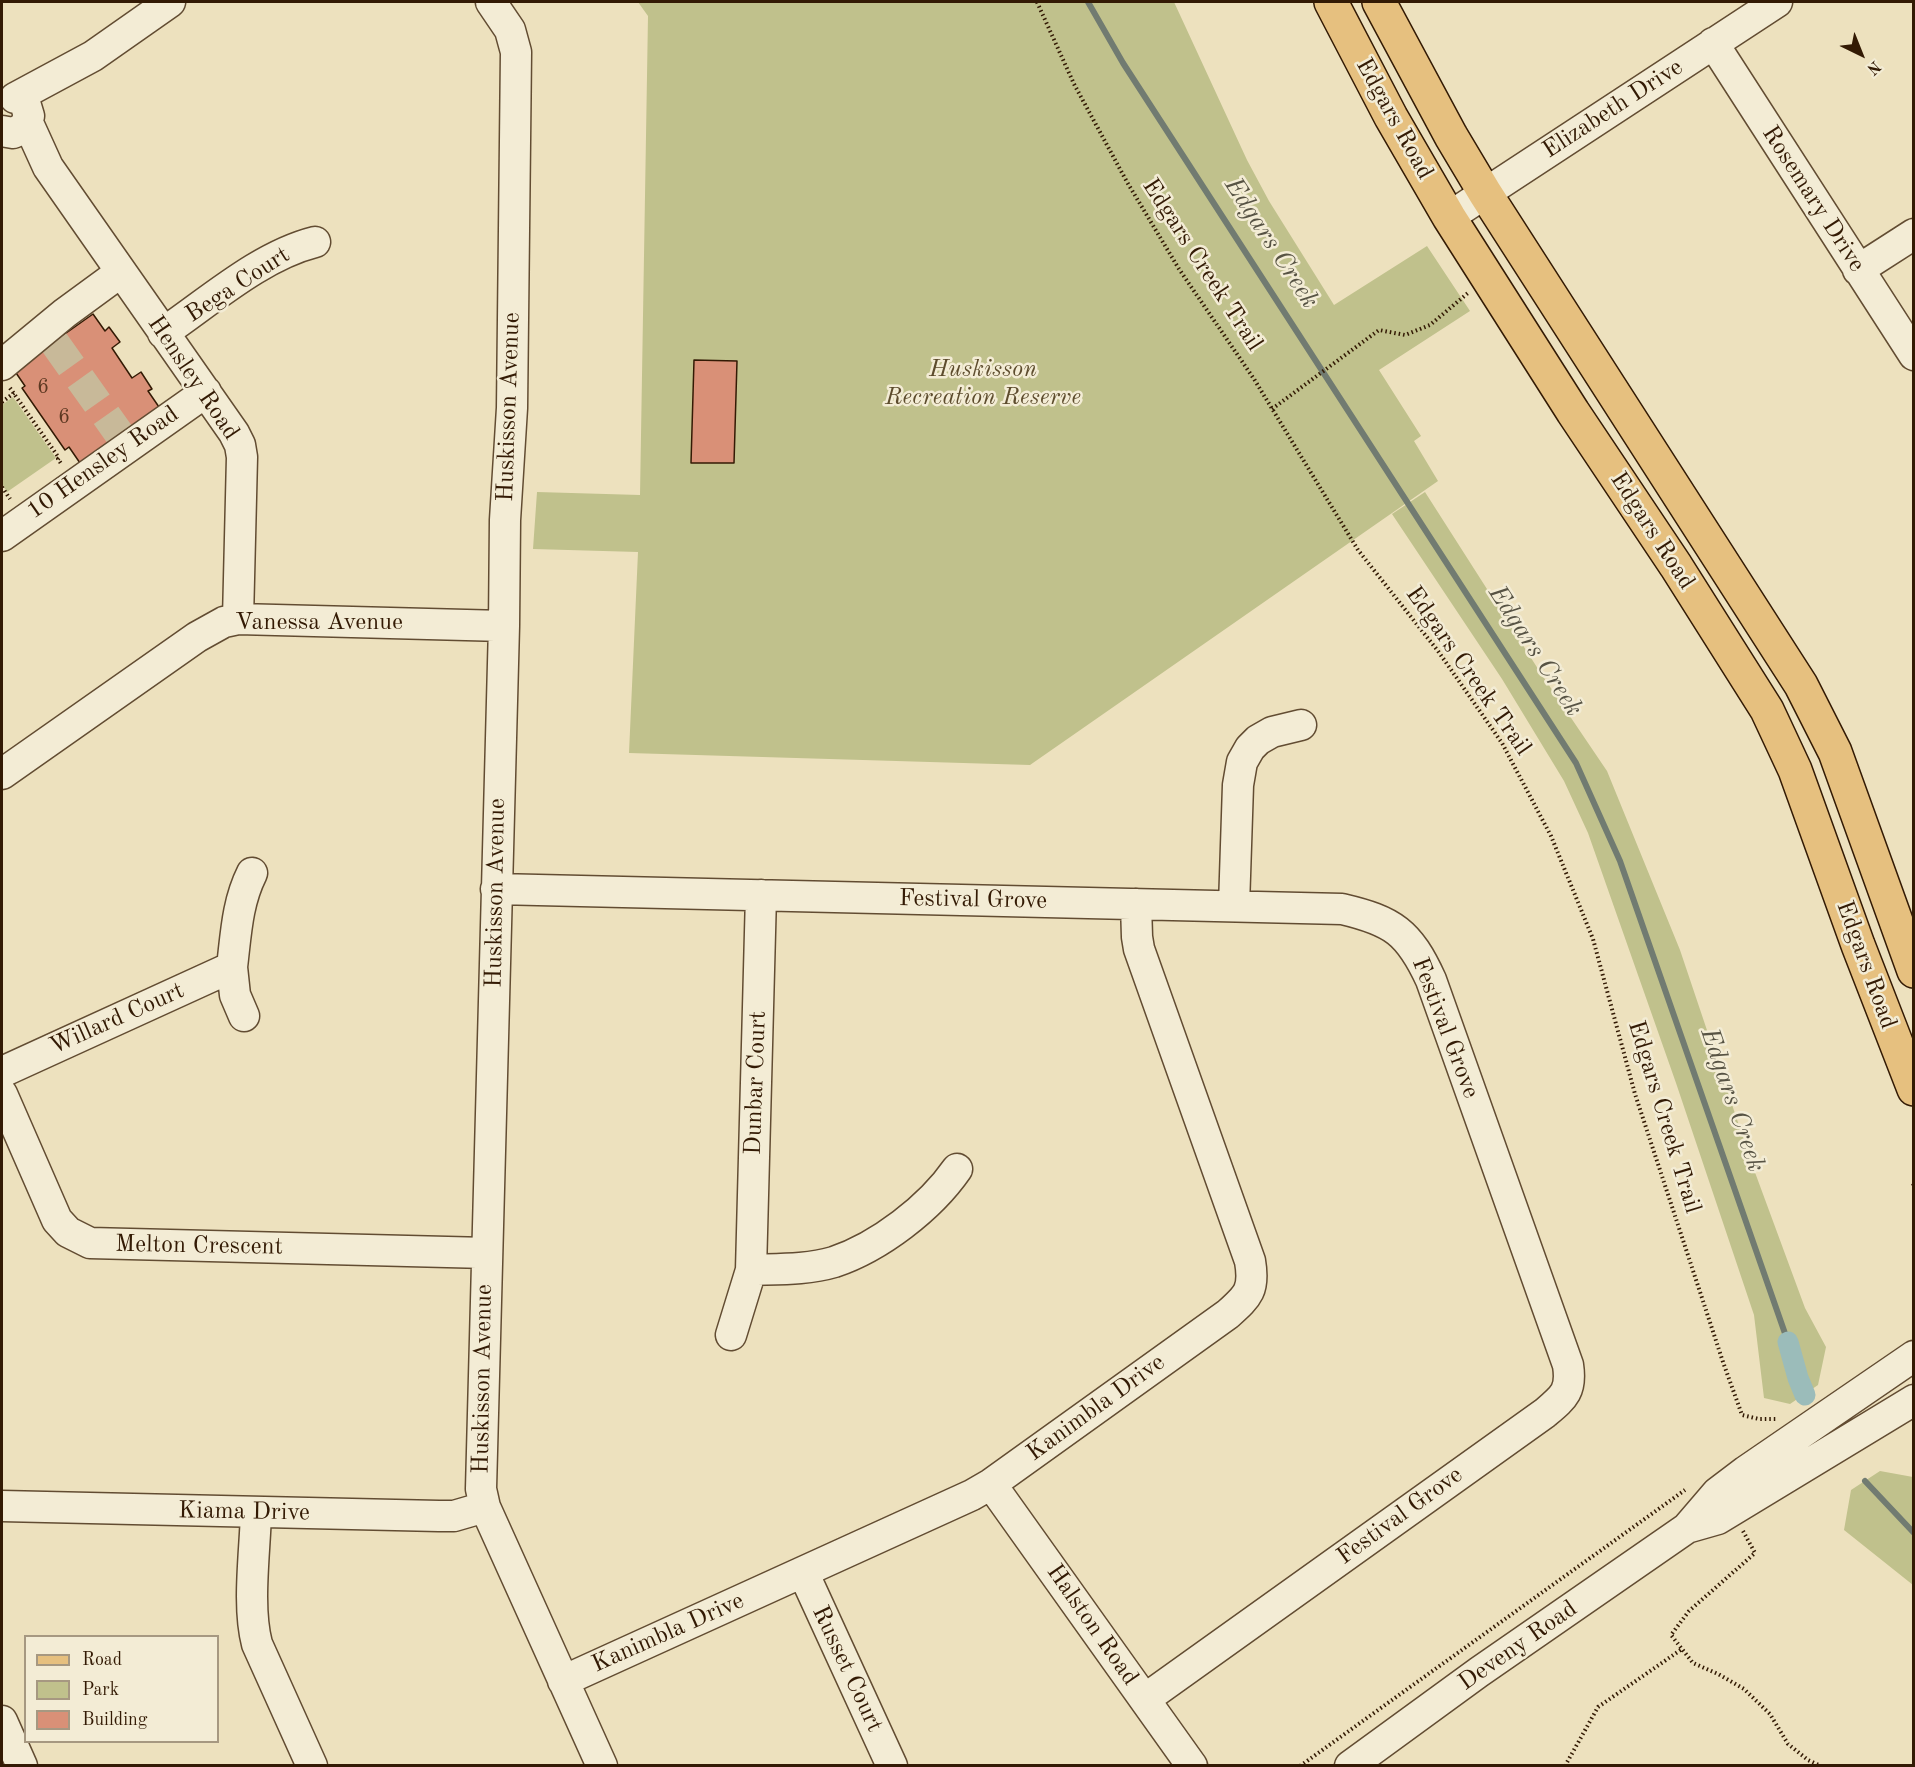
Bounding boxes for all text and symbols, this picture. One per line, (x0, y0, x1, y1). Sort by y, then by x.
north arrow (1831, 24, 1891, 84)
street label: Edgars Road (1349, 53, 1439, 185)
street label: Elizabeth Drive (1538, 53, 1688, 165)
text: N (1863, 57, 1883, 77)
street label: Rosemary Drive (1755, 121, 1871, 277)
water label: Edgars Creek (1217, 171, 1325, 315)
street label: Edgars Creek Trail (1135, 173, 1269, 357)
street label: Bega Court (181, 241, 295, 329)
street label: Hensley Road (141, 310, 245, 446)
street label: Huskisson Avenue (491, 312, 527, 502)
park label: Huskisson Recreation Reserve (885, 356, 1081, 412)
house number: 6 (37, 374, 49, 400)
street label: 10 Hensley Road (22, 400, 184, 526)
house number: 6 (58, 404, 70, 430)
street label: Edgars Road (1603, 467, 1701, 595)
water label: Edgars Creek (1481, 579, 1589, 723)
street label: Edgars Creek Trail (1399, 581, 1537, 761)
street label: Vanessa Avenue (235, 609, 403, 637)
street label: Huskisson Avenue (480, 798, 512, 988)
street label: Festival Grove (899, 884, 1047, 916)
street label: Edgars Road (1829, 897, 1903, 1033)
street label: Festival Grove (1405, 954, 1485, 1102)
street label: Willard Court (45, 977, 189, 1061)
street label: Dunbar Court (739, 1010, 773, 1156)
street label: Edgars Creek Trail (1621, 1017, 1707, 1217)
water label: Edgars Creek (1693, 1024, 1771, 1176)
street label: Melton Crescent (115, 1230, 283, 1262)
street label: Huskisson Avenue (467, 1284, 499, 1474)
street label: Kanimbla Drive (1021, 1348, 1171, 1468)
street label: Festival Grove (1331, 1461, 1469, 1571)
street label: Kiama Drive (178, 1496, 310, 1528)
street label: Halston Road (1040, 1559, 1144, 1691)
street label: Kanimbla Drive (587, 1587, 749, 1679)
street label: Deveny Road (1453, 1595, 1583, 1697)
street label: Russet Court (805, 1601, 889, 1737)
legend (24, 1635, 219, 1743)
text: Road (82, 1651, 122, 1669)
text: Park (82, 1681, 119, 1699)
text: Building (82, 1711, 147, 1729)

